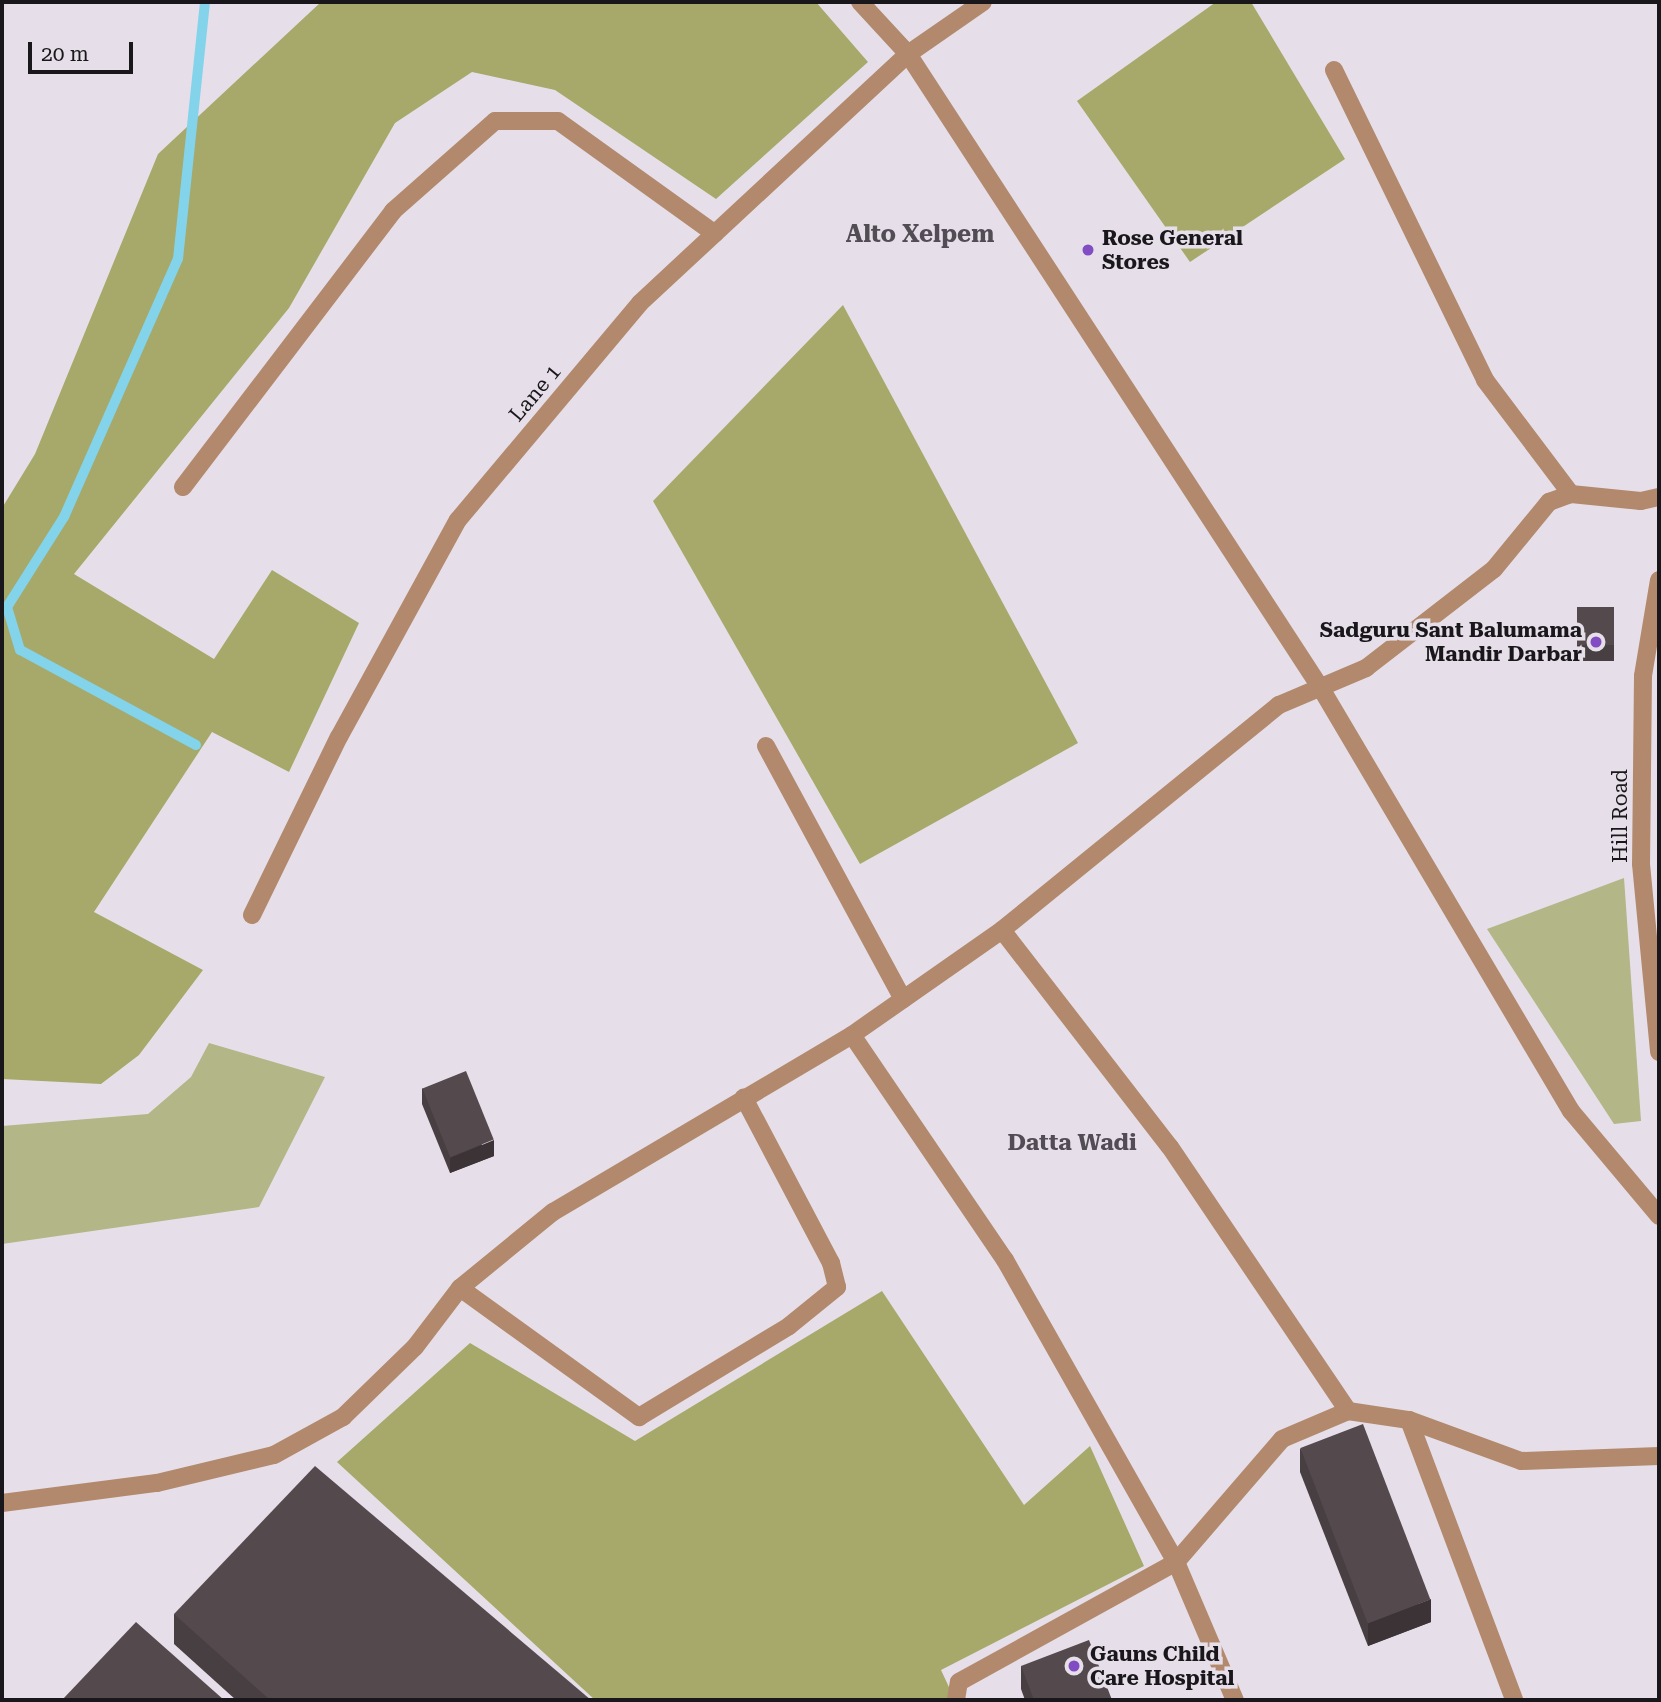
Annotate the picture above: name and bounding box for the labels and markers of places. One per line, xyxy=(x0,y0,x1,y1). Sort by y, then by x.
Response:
place label: Rose General Stores xyxy=(1102,225,1243,275)
marker: Rose General Stores xyxy=(1080,242,1096,258)
place label: Sadguru Sant Balumama Mandir Darbar xyxy=(1320,617,1582,667)
marker: Sadguru Sant Balumama Mandir Darbar xyxy=(1588,634,1604,650)
place label: Gauns Child Care Hospital xyxy=(1090,1641,1234,1691)
marker: Gauns Child Care Hospital xyxy=(1064,1656,1084,1676)

